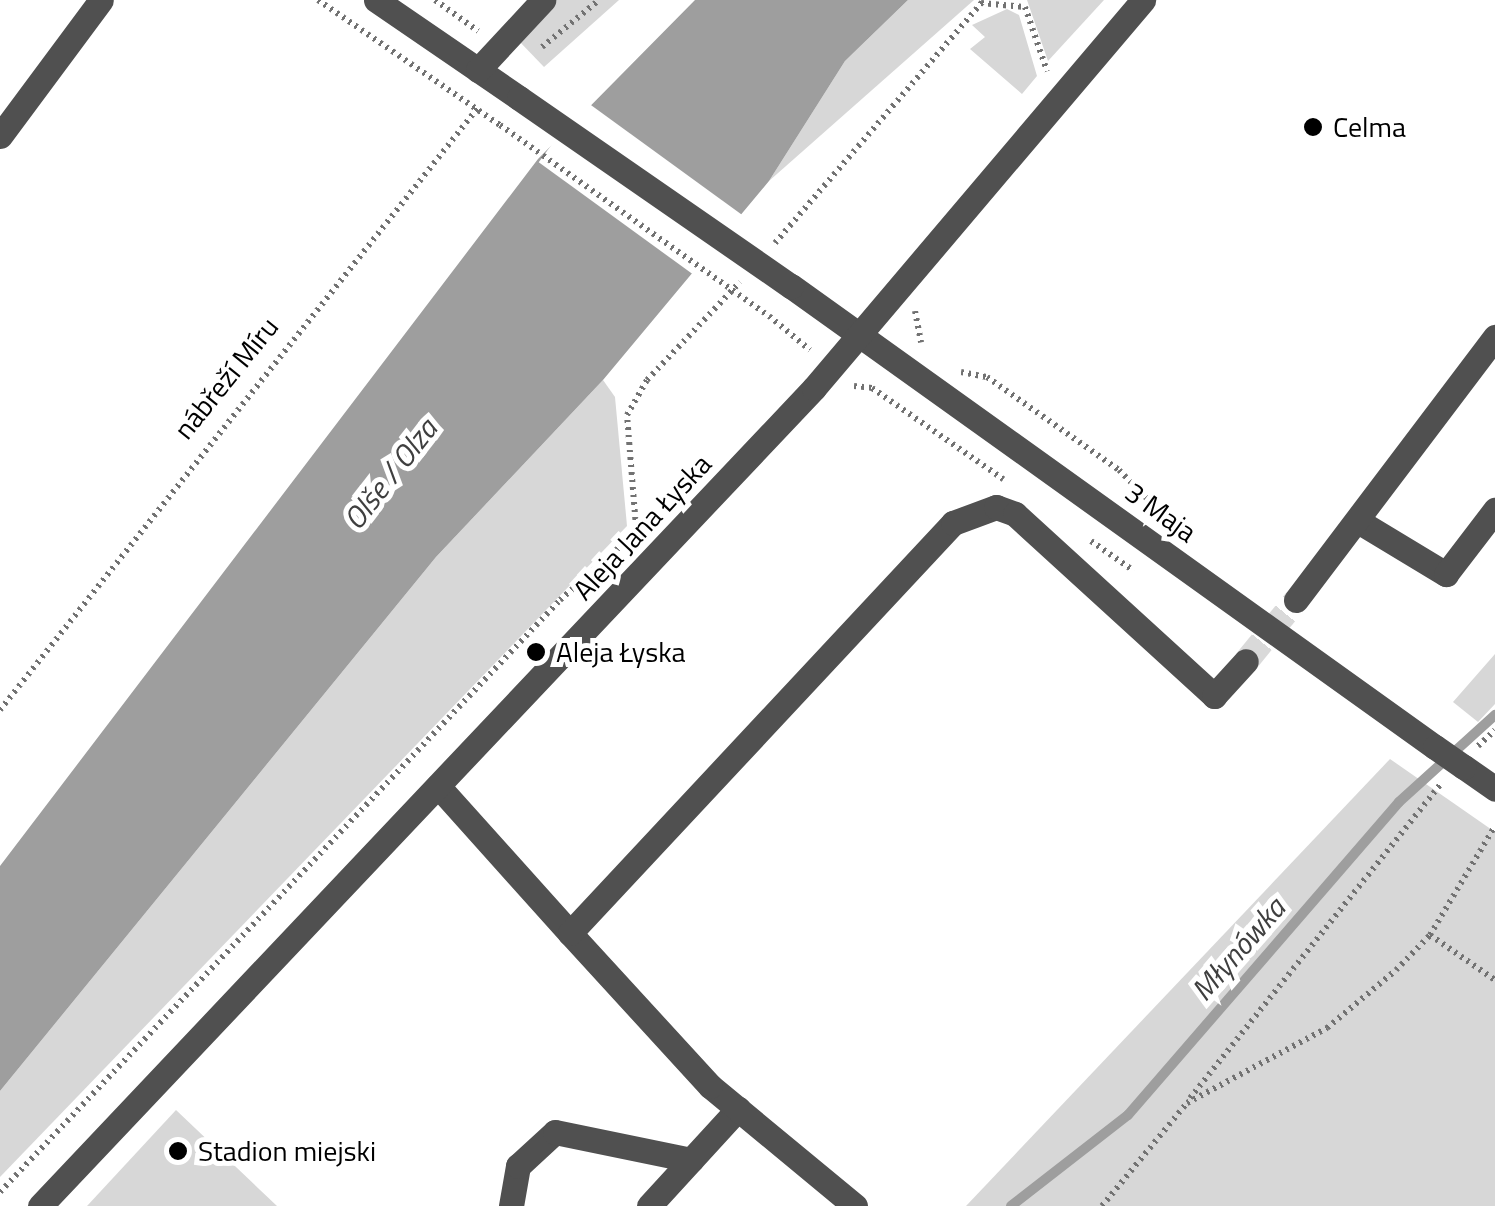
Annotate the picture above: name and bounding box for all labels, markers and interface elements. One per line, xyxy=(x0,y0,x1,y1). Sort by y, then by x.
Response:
place label: Celma xyxy=(1333,110,1406,144)
marker: Celma xyxy=(1302,116,1324,138)
street label: nábřeží Míru xyxy=(167,310,285,446)
water label: Olše / Olza xyxy=(336,412,444,536)
street label: Aleja Jana Łyska xyxy=(566,447,718,607)
street label: 3 Maja xyxy=(1119,475,1203,549)
place label: Aleja Łyska xyxy=(556,635,686,669)
marker: Aleja Łyska xyxy=(525,641,547,663)
water label: Młynówka xyxy=(1184,890,1292,1008)
place label: Stadion miejski xyxy=(198,1134,376,1168)
marker: Stadion miejski xyxy=(167,1140,189,1162)

